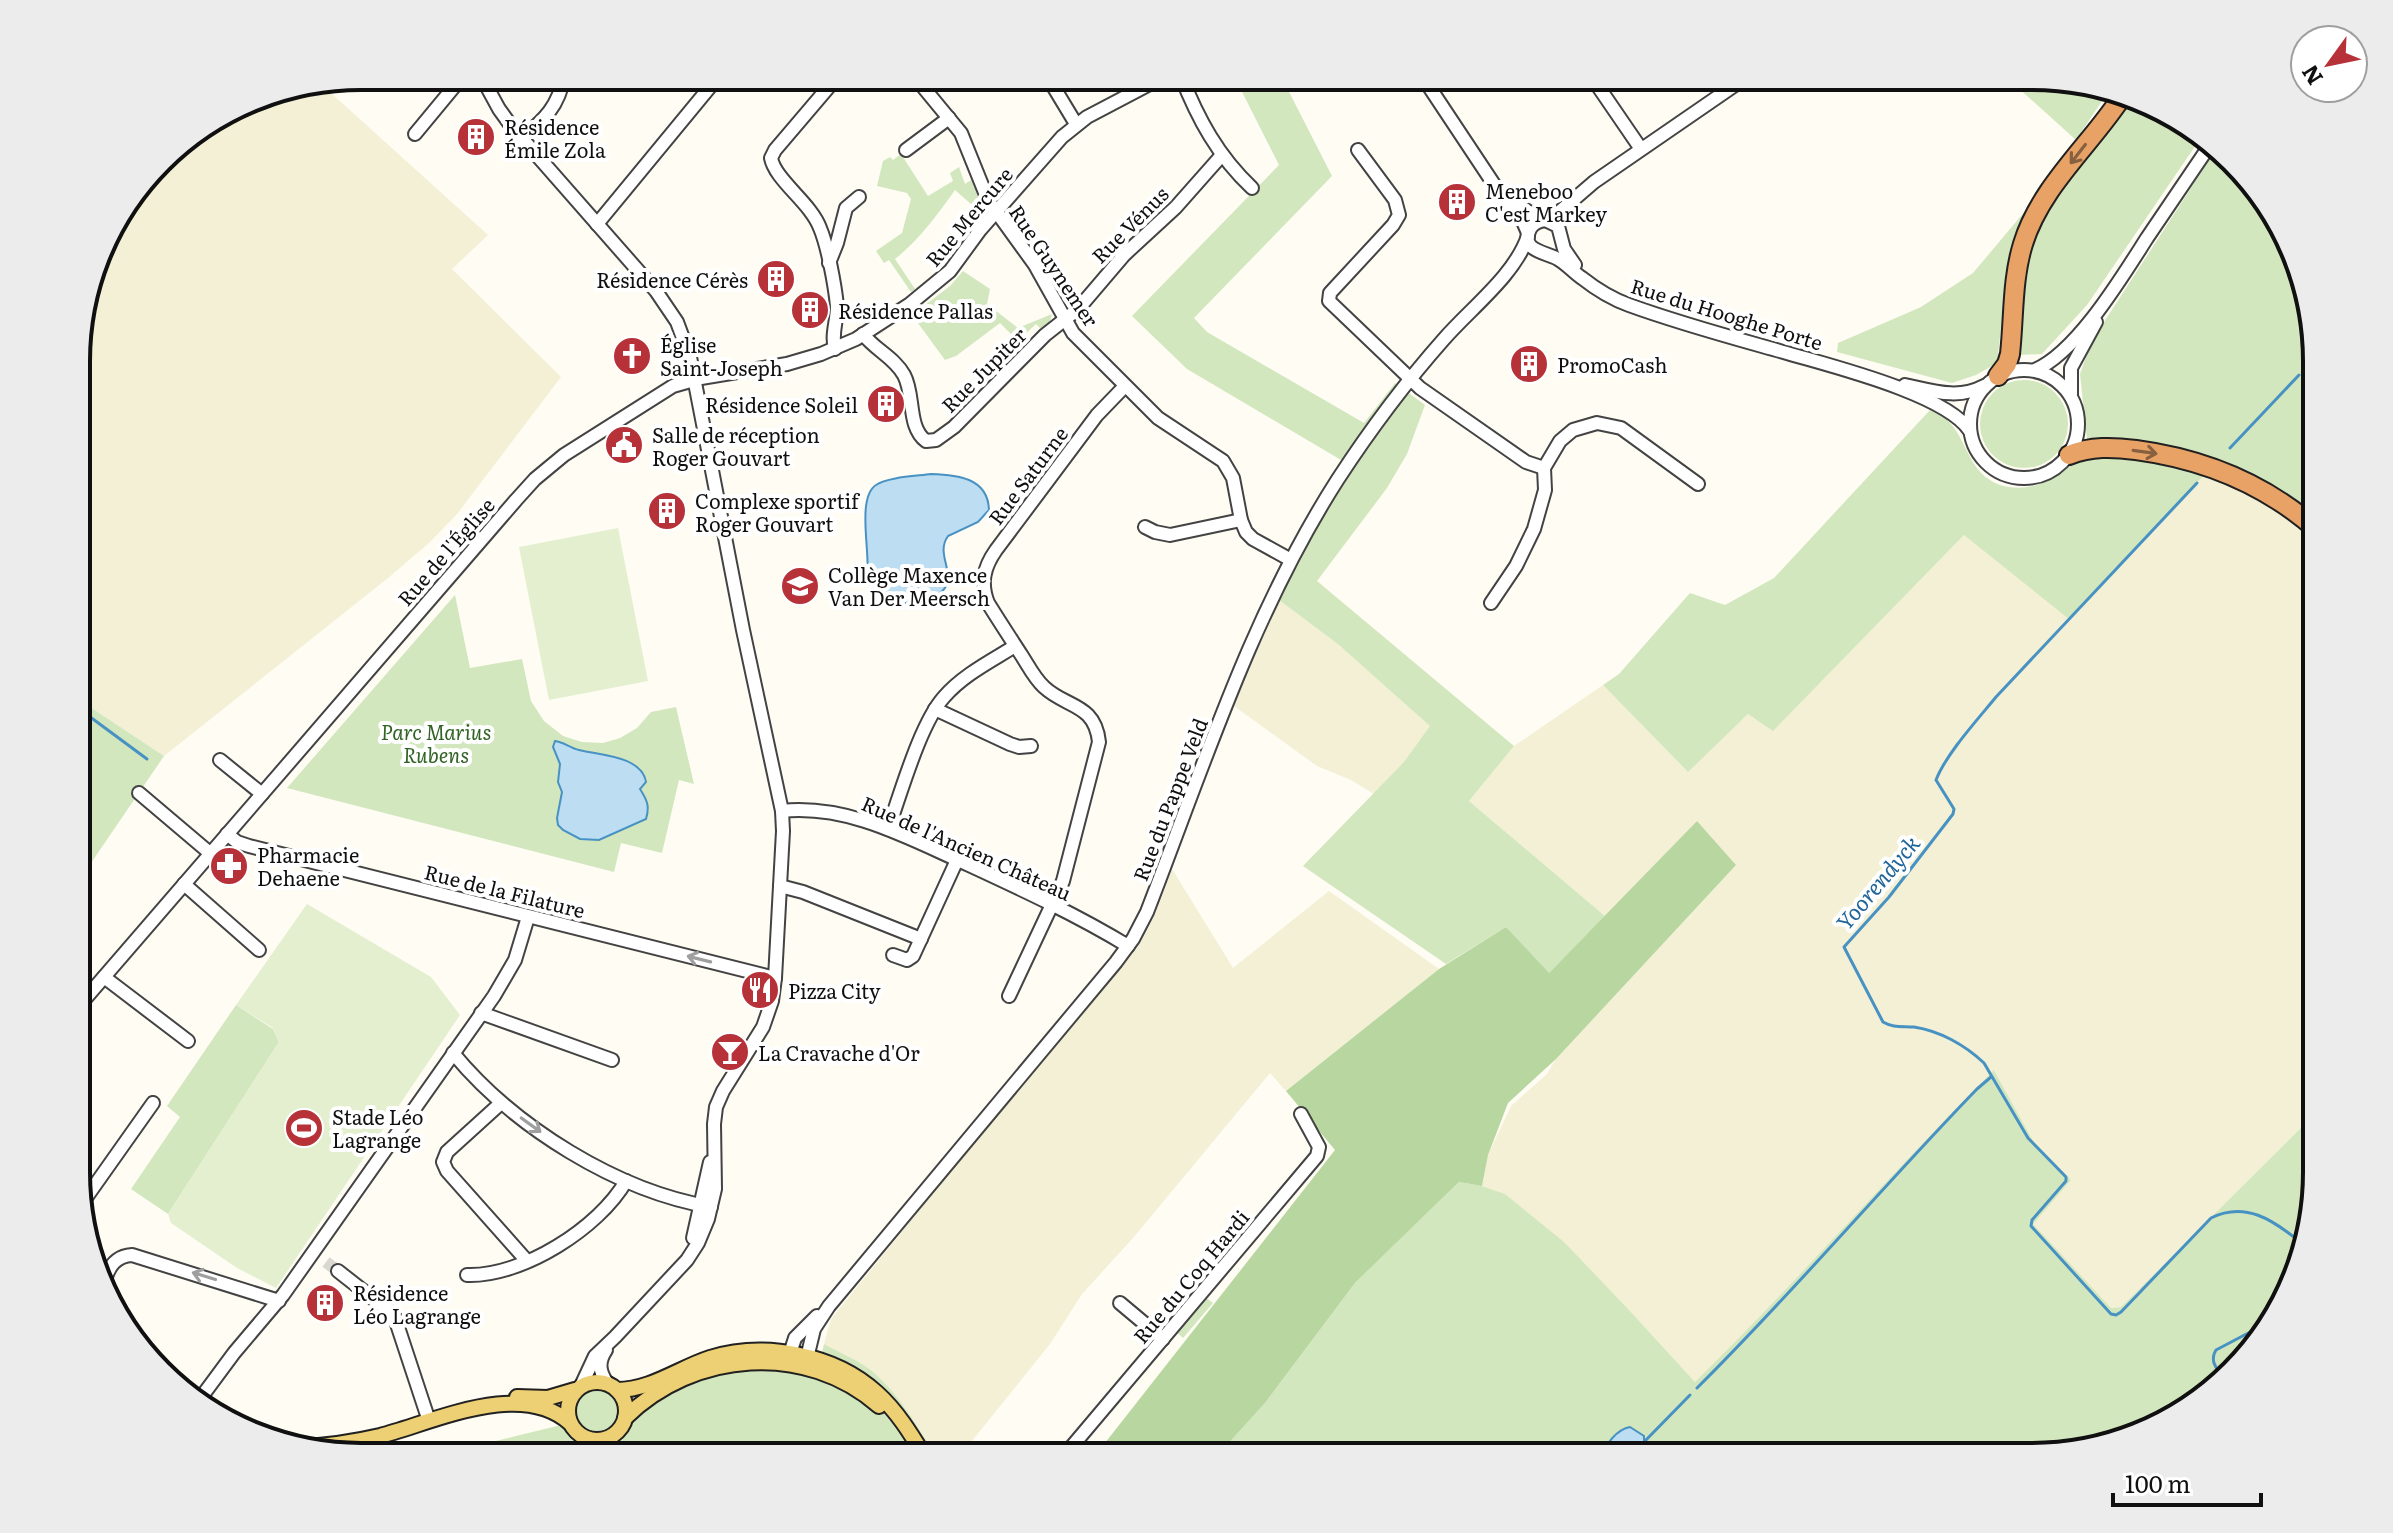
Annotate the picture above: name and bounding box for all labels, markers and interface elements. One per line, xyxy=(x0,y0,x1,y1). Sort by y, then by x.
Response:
north arrow xyxy=(2289,24,2369,104)
text: N xyxy=(2292,59,2330,92)
place label: Résidence Émile Zola xyxy=(504,111,606,164)
building icon: Résidence Émile Zola xyxy=(455,116,497,158)
one-way arrow xyxy=(2069,143,2087,164)
street label: Rue Mercure xyxy=(917,160,1019,272)
place label: Meneboo C'est Markey xyxy=(1485,175,1607,228)
street label: Rue Vénus xyxy=(1084,179,1174,269)
building icon: Meneboo C'est Markey xyxy=(1436,181,1478,223)
street label: Rue Guynemer xyxy=(1003,198,1107,332)
building icon: Résidence Cérès xyxy=(755,258,797,300)
place label: Résidence Cérès xyxy=(596,264,748,294)
street label: Rue du Hooghe Porte xyxy=(1627,270,1827,356)
building icon: Résidence Pallas xyxy=(789,289,831,331)
place label: Résidence Pallas xyxy=(838,295,993,325)
street label: Rue Jupiter xyxy=(934,319,1033,418)
place label: Église Saint-Joseph xyxy=(660,329,783,382)
church icon: Église Saint-Joseph xyxy=(611,335,653,377)
building icon: PromoCash xyxy=(1508,343,1550,385)
place label: PromoCash xyxy=(1557,349,1667,379)
building icon: Résidence Soleil xyxy=(865,383,907,425)
place label: Résidence Soleil xyxy=(705,389,858,419)
place label: Salle de réception Roger Gouvart xyxy=(652,419,820,472)
street label: Rue Saturne xyxy=(980,420,1074,530)
public building icon: Salle de réception Roger Gouvart xyxy=(603,424,645,466)
one-way arrow xyxy=(2132,445,2158,460)
place label: Complexe sportif Roger Gouvart xyxy=(695,485,861,538)
street label: Rue de l'Église xyxy=(389,490,501,612)
building icon: Complexe sportif Roger Gouvart xyxy=(646,490,688,532)
place label: Collège Maxence Van Der Meersch xyxy=(828,559,990,612)
school or university icon: Collège Maxence Van Der Meersch xyxy=(779,565,821,607)
street label: Rue du Pappe Veld xyxy=(1124,713,1214,885)
park label: Parc Marius Rubens xyxy=(381,716,491,769)
street label: Rue de l'Ancien Château xyxy=(857,787,1077,907)
water label: Yoorendyck xyxy=(1827,827,1927,937)
place label: Pharmacie Dehaene xyxy=(257,839,359,892)
pharmacy icon: Pharmacie Dehaene xyxy=(208,845,250,887)
street label: Rue de la Filature xyxy=(422,856,588,924)
one-way arrow xyxy=(687,951,713,966)
restaurant icon: Pizza City xyxy=(739,969,781,1011)
place label: Pizza City xyxy=(788,975,881,1005)
bar icon: La Cravache d'Or xyxy=(709,1031,751,1073)
place label: La Cravache d'Or xyxy=(758,1037,920,1067)
place label: Stade Léo Lagrange xyxy=(332,1101,424,1154)
sports icon: Stade Léo Lagrange xyxy=(283,1107,325,1149)
one-way arrow xyxy=(519,1116,541,1133)
street label: Rue du Coq Hardi xyxy=(1125,1202,1255,1349)
one-way arrow xyxy=(192,1268,218,1283)
place label: Résidence Léo Lagrange xyxy=(353,1277,481,1330)
building icon: Résidence Léo Lagrange xyxy=(304,1282,346,1324)
scale bar xyxy=(2113,1457,2261,1507)
text: 100 m xyxy=(2125,1465,2191,1500)

